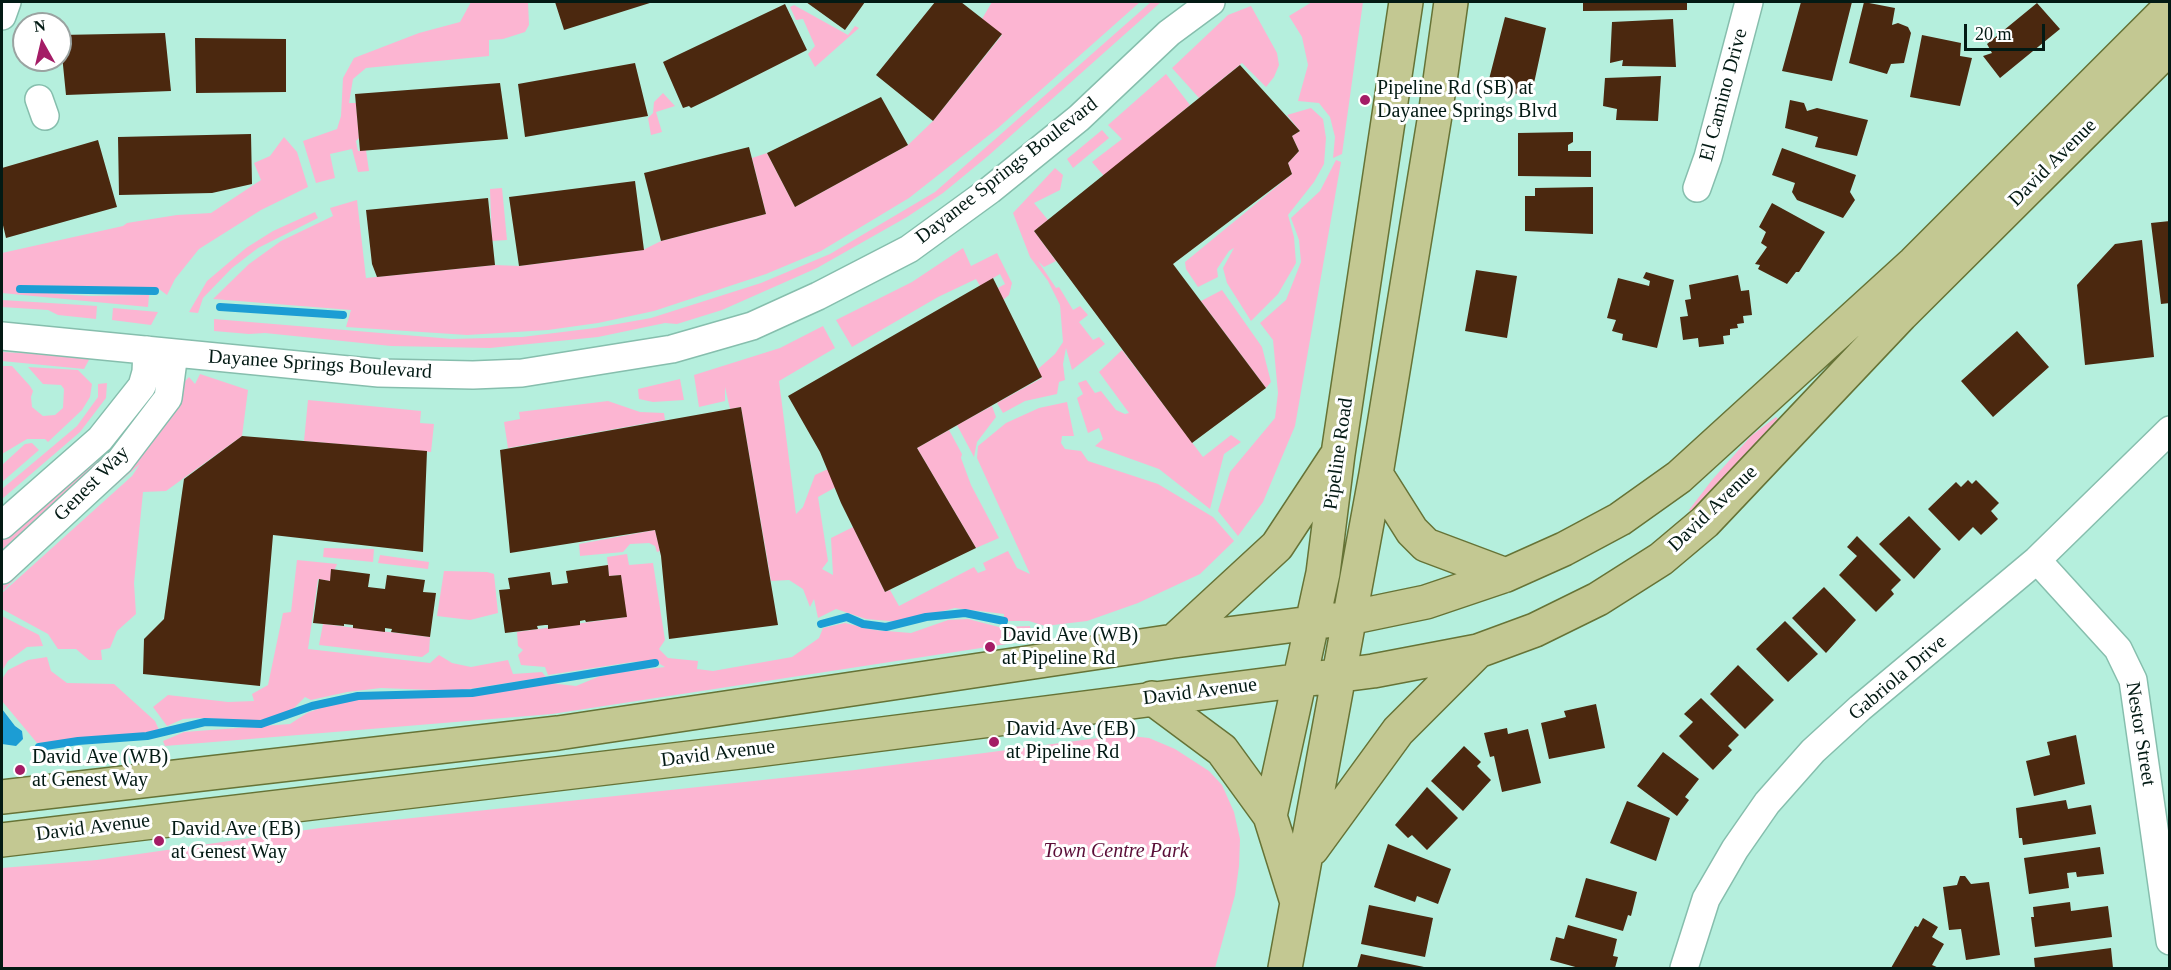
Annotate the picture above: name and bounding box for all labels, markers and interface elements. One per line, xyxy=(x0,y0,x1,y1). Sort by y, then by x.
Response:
north arrow xyxy=(12,12,72,72)
scale bar xyxy=(1967,12,2048,50)
text: N xyxy=(33,16,47,35)
text: 20 m xyxy=(1975,24,2012,44)
street label: El Camino Drive xyxy=(1695,26,1753,164)
place label: Pipeline Rd (SB) at Dayanee Springs Blvd xyxy=(1377,77,1557,124)
street label: Dayanee Springs Boulevard xyxy=(911,92,1103,250)
marker: Pipeline Rd (SB) at Dayanee Springs Blvd xyxy=(1358,93,1372,107)
street label: David Avenue xyxy=(2004,114,2102,212)
street label: Dayanee Springs Boulevard xyxy=(207,345,433,385)
street label: Pipeline Road xyxy=(1319,396,1359,512)
street label: Genest Way xyxy=(49,441,135,527)
street label: David Avenue xyxy=(1663,461,1763,557)
place label: David Ave (WB) at Pipeline Rd xyxy=(1002,624,1138,671)
street label: Gabriola Drive xyxy=(1844,630,1952,726)
marker: David Ave (WB) at Pipeline Rd xyxy=(983,640,997,654)
street label: David Avenue xyxy=(1142,673,1258,711)
street label: Nestor Street xyxy=(2120,680,2160,788)
place label: David Ave (EB) at Pipeline Rd xyxy=(1006,718,1136,765)
street label: David Avenue xyxy=(660,735,776,773)
marker: David Ave (EB) at Pipeline Rd xyxy=(987,735,1001,749)
place label: David Ave (WB) at Genest Way xyxy=(32,746,168,793)
marker: David Ave (WB) at Genest Way xyxy=(13,763,27,777)
street label: David Avenue xyxy=(35,809,151,847)
place label: David Ave (EB) at Genest Way xyxy=(171,818,301,865)
marker: David Ave (EB) at Genest Way xyxy=(152,834,166,848)
park label: Town Centre Park xyxy=(1043,840,1189,864)

